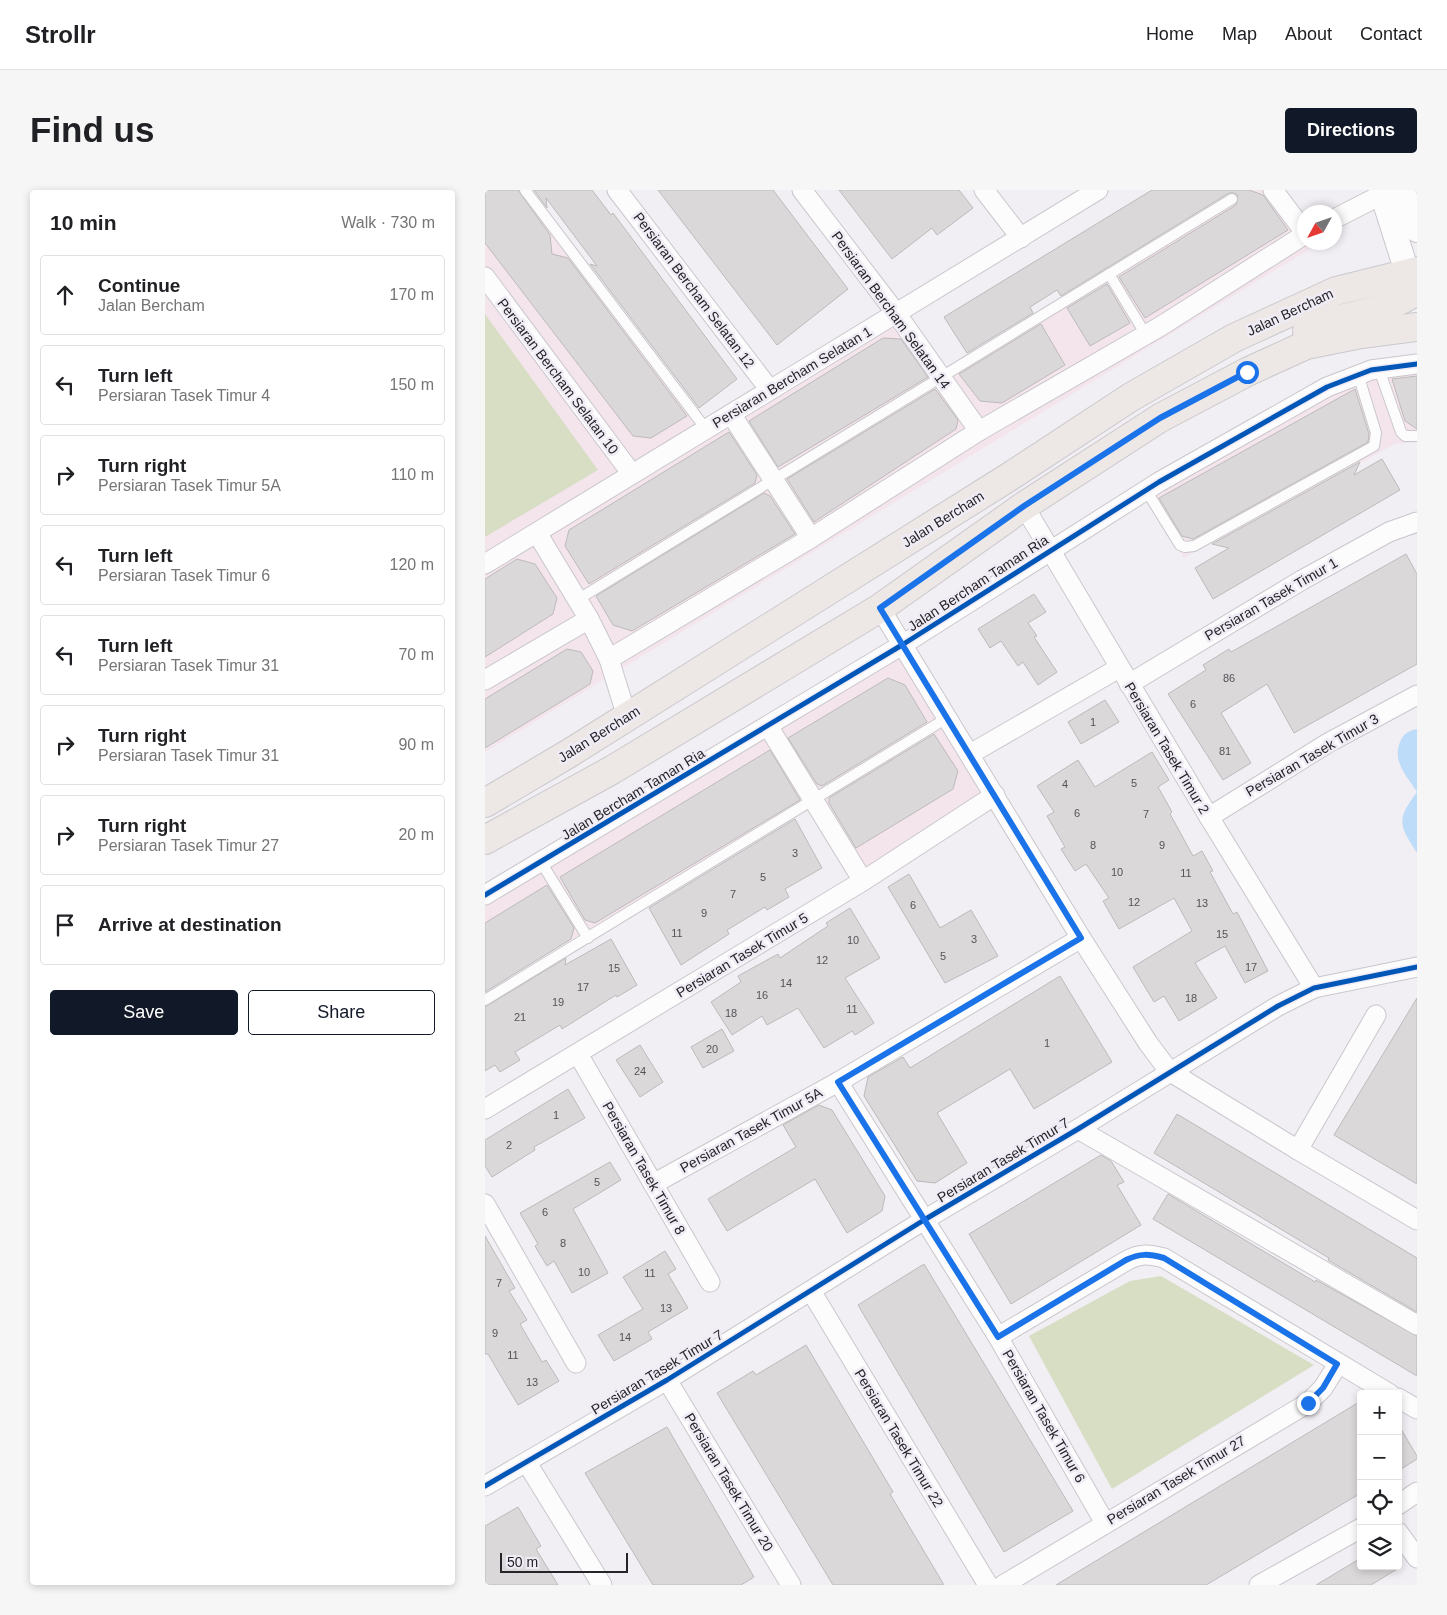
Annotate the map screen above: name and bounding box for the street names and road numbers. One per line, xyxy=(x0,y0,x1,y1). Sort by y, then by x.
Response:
street label: Persiaran Bercham Selatan 12 xyxy=(630,209,758,371)
street label: Persiaran Bercham Selatan 14 xyxy=(828,228,954,392)
street label: Jalan Bercham xyxy=(1244,285,1336,339)
street label: Persiaran Bercham Selatan 10 xyxy=(494,295,622,457)
street label: Persiaran Bercham Selatan 1 xyxy=(710,323,875,431)
street label: Jalan Bercham xyxy=(899,487,987,551)
street label: Jalan Bercham Taman Ria xyxy=(905,532,1051,634)
street label: Persiaran Tasek Timur 1 xyxy=(1202,554,1340,644)
street label: Persiaran Tasek Timur 2 xyxy=(1121,679,1213,817)
street label: Jalan Bercham xyxy=(555,702,643,766)
street label: Persiaran Tasek Timur 3 xyxy=(1243,710,1381,800)
street label: Jalan Bercham Taman Ria xyxy=(559,745,708,843)
street label: Persiaran Tasek Timur 5 xyxy=(673,909,811,1001)
street label: Persiaran Tasek Timur 5A xyxy=(677,1084,825,1176)
street label: Persiaran Tasek Timur 8 xyxy=(599,1099,689,1237)
street label: Persiaran Tasek Timur 7 xyxy=(934,1114,1072,1206)
street label: Persiaran Tasek Timur 7 xyxy=(588,1326,726,1418)
street label: Persiaran Tasek Timur 6 xyxy=(999,1347,1089,1485)
street label: Persiaran Tasek Timur 22 xyxy=(851,1366,947,1510)
street label: Persiaran Tasek Timur 20 xyxy=(681,1410,777,1554)
street label: Persiaran Tasek Timur 27 xyxy=(1104,1432,1248,1528)

